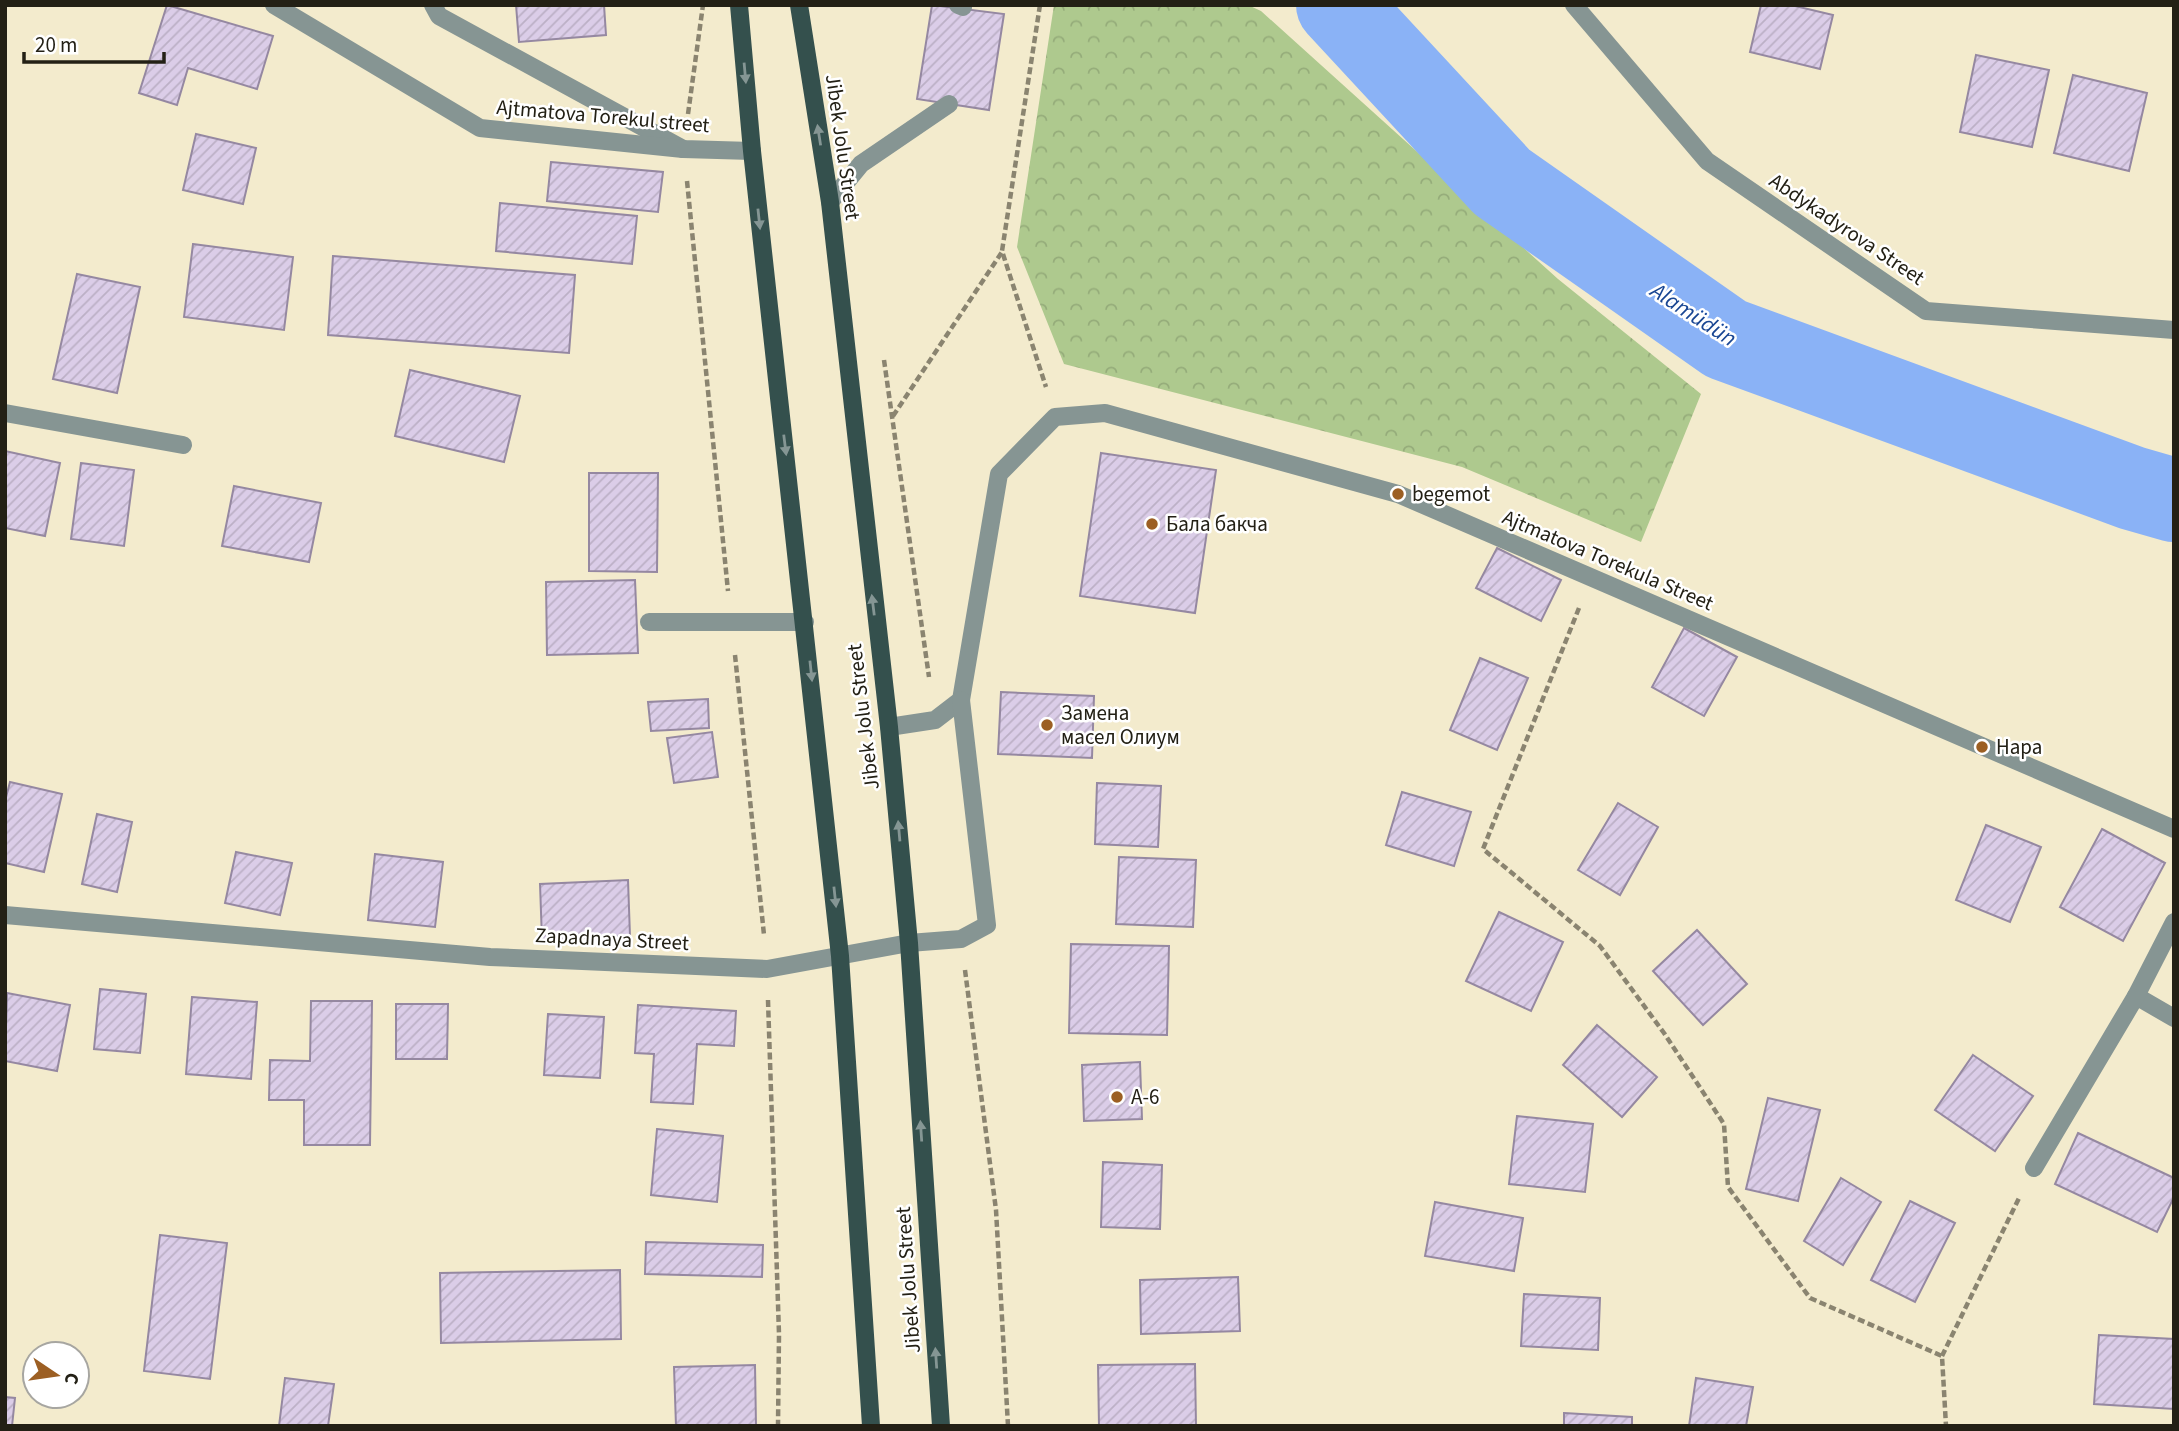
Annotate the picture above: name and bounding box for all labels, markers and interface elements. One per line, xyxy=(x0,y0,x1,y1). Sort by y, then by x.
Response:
scale bar xyxy=(24,21,164,65)
text: 20 m xyxy=(35,30,77,60)
one-way arrow xyxy=(740,62,751,84)
street label: Jibek Jolu Street xyxy=(818,72,868,222)
street label: Ajtmatova Torekul street xyxy=(495,92,711,140)
one-way arrow xyxy=(813,124,824,146)
street label: Abdykadyrova Street xyxy=(1763,166,1931,292)
one-way arrow xyxy=(754,208,765,230)
water label: Alamüdün xyxy=(1643,273,1743,355)
one-way arrow xyxy=(780,434,791,456)
place label: begemot xyxy=(1412,479,1490,509)
marker: begemot xyxy=(1390,486,1406,502)
street label: Ajtmatova Torekula Street xyxy=(1498,502,1718,618)
place label: Бала бакча xyxy=(1166,509,1268,539)
marker: Бала бакча xyxy=(1144,516,1160,532)
one-way arrow xyxy=(867,593,878,615)
street label: Jibek Jolu Street xyxy=(839,642,887,792)
one-way arrow xyxy=(805,660,816,682)
place label: Замена масел Олиум xyxy=(1061,698,1180,752)
marker: Замена масел Олиум xyxy=(1039,717,1055,733)
place label: Нара xyxy=(1996,732,2042,762)
marker: Нара xyxy=(1974,739,1990,755)
one-way arrow xyxy=(893,819,904,841)
one-way arrow xyxy=(829,886,840,908)
street label: Zapadnaya Street xyxy=(534,920,690,958)
place label: А-6 xyxy=(1131,1082,1159,1112)
marker: А-6 xyxy=(1109,1089,1125,1105)
one-way arrow xyxy=(916,1119,927,1141)
street label: Jibek Jolu Street xyxy=(888,1206,928,1354)
north arrow xyxy=(21,1340,91,1410)
one-way arrow xyxy=(930,1346,941,1368)
text: С xyxy=(57,1370,86,1387)

